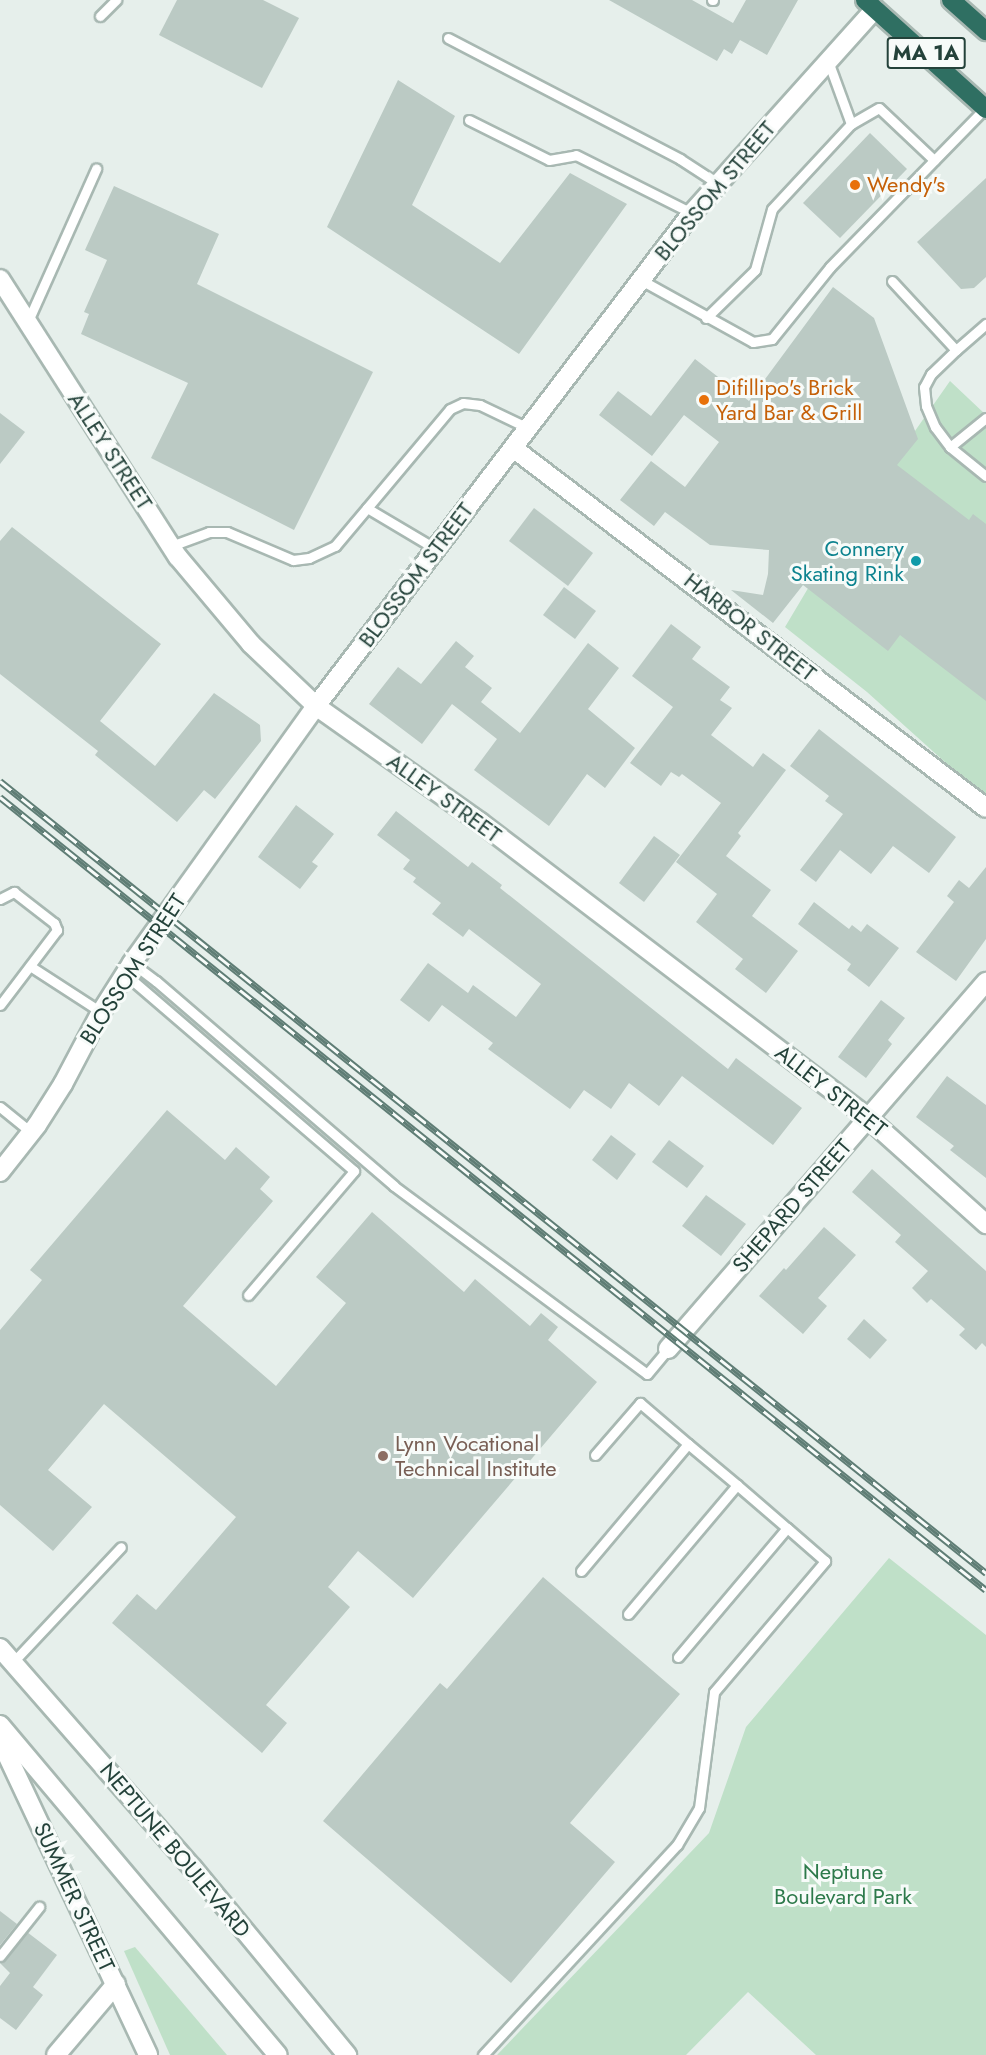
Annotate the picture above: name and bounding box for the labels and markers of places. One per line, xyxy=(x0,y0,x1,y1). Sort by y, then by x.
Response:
place label: Wendy's xyxy=(867,172,945,198)
marker: Wendy's xyxy=(848,178,862,192)
place label: Difillipo's Brick Yard Bar & Grill xyxy=(716,374,862,426)
marker: Difillipo's Brick Yard Bar & Grill xyxy=(697,393,711,407)
place label: Connery Skating Rink xyxy=(791,535,904,586)
marker: Connery Skating Rink xyxy=(909,554,923,568)
place label: Lynn Vocational Technical Institute xyxy=(395,1430,557,1482)
marker: Lynn Vocational Technical Institute xyxy=(376,1449,390,1463)

